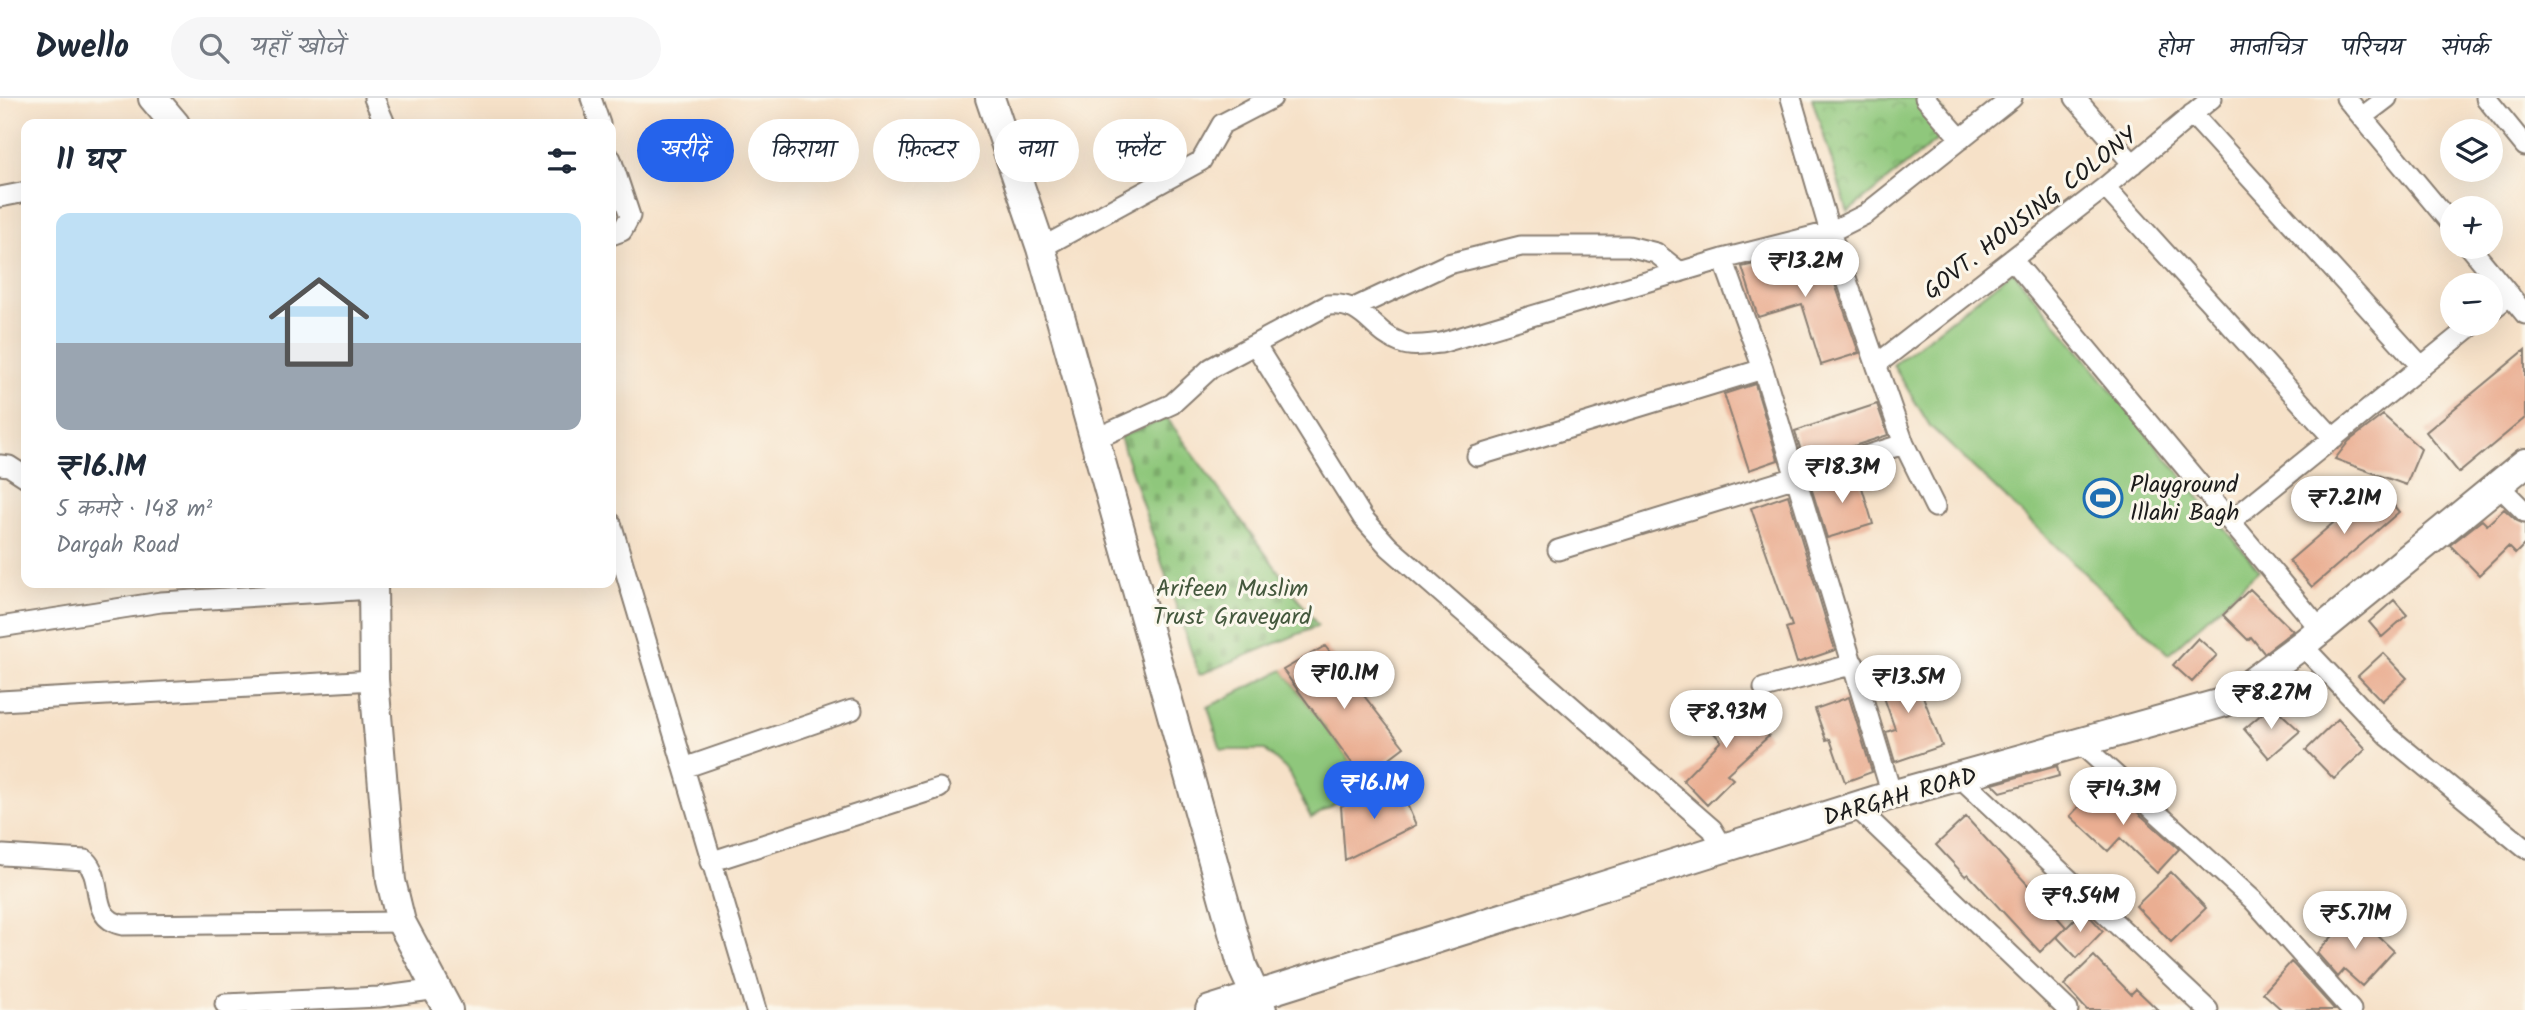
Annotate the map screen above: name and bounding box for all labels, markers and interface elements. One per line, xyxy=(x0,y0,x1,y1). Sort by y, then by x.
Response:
search box xyxy=(171,17,661,80)
text: Dwello xyxy=(35,22,129,75)
text: यहाँ खोजें xyxy=(251,27,345,69)
icon: search xyxy=(195,29,233,67)
text: होम xyxy=(2158,29,2191,68)
text: मानचित्र xyxy=(2229,29,2304,68)
text: परिचय xyxy=(2342,29,2403,68)
text: संपर्क xyxy=(2441,29,2490,68)
street label: GOVT. HOUSING COLONY xyxy=(1915,117,2148,311)
chip: खरीदें xyxy=(637,119,734,182)
chip: किराया xyxy=(748,119,859,182)
chip: फ़िल्टर xyxy=(873,119,980,182)
chip: नया xyxy=(994,119,1079,182)
chip: फ़्लैट xyxy=(1093,119,1187,182)
map controls xyxy=(2440,119,2503,336)
button: layers xyxy=(2440,119,2503,182)
text: 11 घर xyxy=(56,137,121,185)
icon: filters xyxy=(543,142,581,180)
button: + xyxy=(2440,196,2503,259)
pin: ₹13.2M xyxy=(1748,240,1862,299)
text: ₹13.2M xyxy=(1767,244,1843,280)
icon: home xyxy=(256,259,382,385)
button: − xyxy=(2440,273,2503,336)
text: ₹16.1M xyxy=(56,444,146,492)
pin: ₹18.3M xyxy=(1785,446,1899,505)
text: ₹18.3M xyxy=(1804,450,1880,486)
place label: Playground Illahi Bagh xyxy=(2130,466,2239,533)
pin: ₹7.21M xyxy=(2287,476,2401,536)
sports icon: Playground Illahi Bagh xyxy=(2082,477,2124,519)
text: ₹7.21M xyxy=(2307,481,2381,517)
text: 5 कमरे · 148 m² xyxy=(56,492,212,528)
text: Dargah Road xyxy=(56,528,179,564)
park label: Arifeen Muslim Trust Graveyard xyxy=(1153,570,1312,637)
pin: ₹10.1M xyxy=(1287,652,1401,711)
text: ₹10.1M xyxy=(1310,656,1378,692)
pin: ₹13.5M xyxy=(1851,656,1965,715)
text: ₹13.5M xyxy=(1871,660,1945,696)
pin: ₹8.27M xyxy=(2214,672,2328,731)
text: ₹8.27M xyxy=(2231,676,2311,712)
pin: ₹8.93M xyxy=(1669,690,1783,750)
text: ₹8.93M xyxy=(1686,695,1766,731)
street label: DARGAH ROAD xyxy=(1819,757,1982,838)
pin: ₹16.1M xyxy=(1317,762,1431,821)
text: ₹16.1M xyxy=(1339,766,1409,802)
pin: ₹14.3M xyxy=(2066,768,2180,827)
text: ₹14.3M xyxy=(2086,772,2160,808)
pin: ₹9.54M xyxy=(2023,874,2137,934)
text: ₹9.54M xyxy=(2041,879,2119,915)
pin: ₹5.71M xyxy=(2298,892,2412,951)
text: ₹5.71M xyxy=(2319,896,2391,932)

